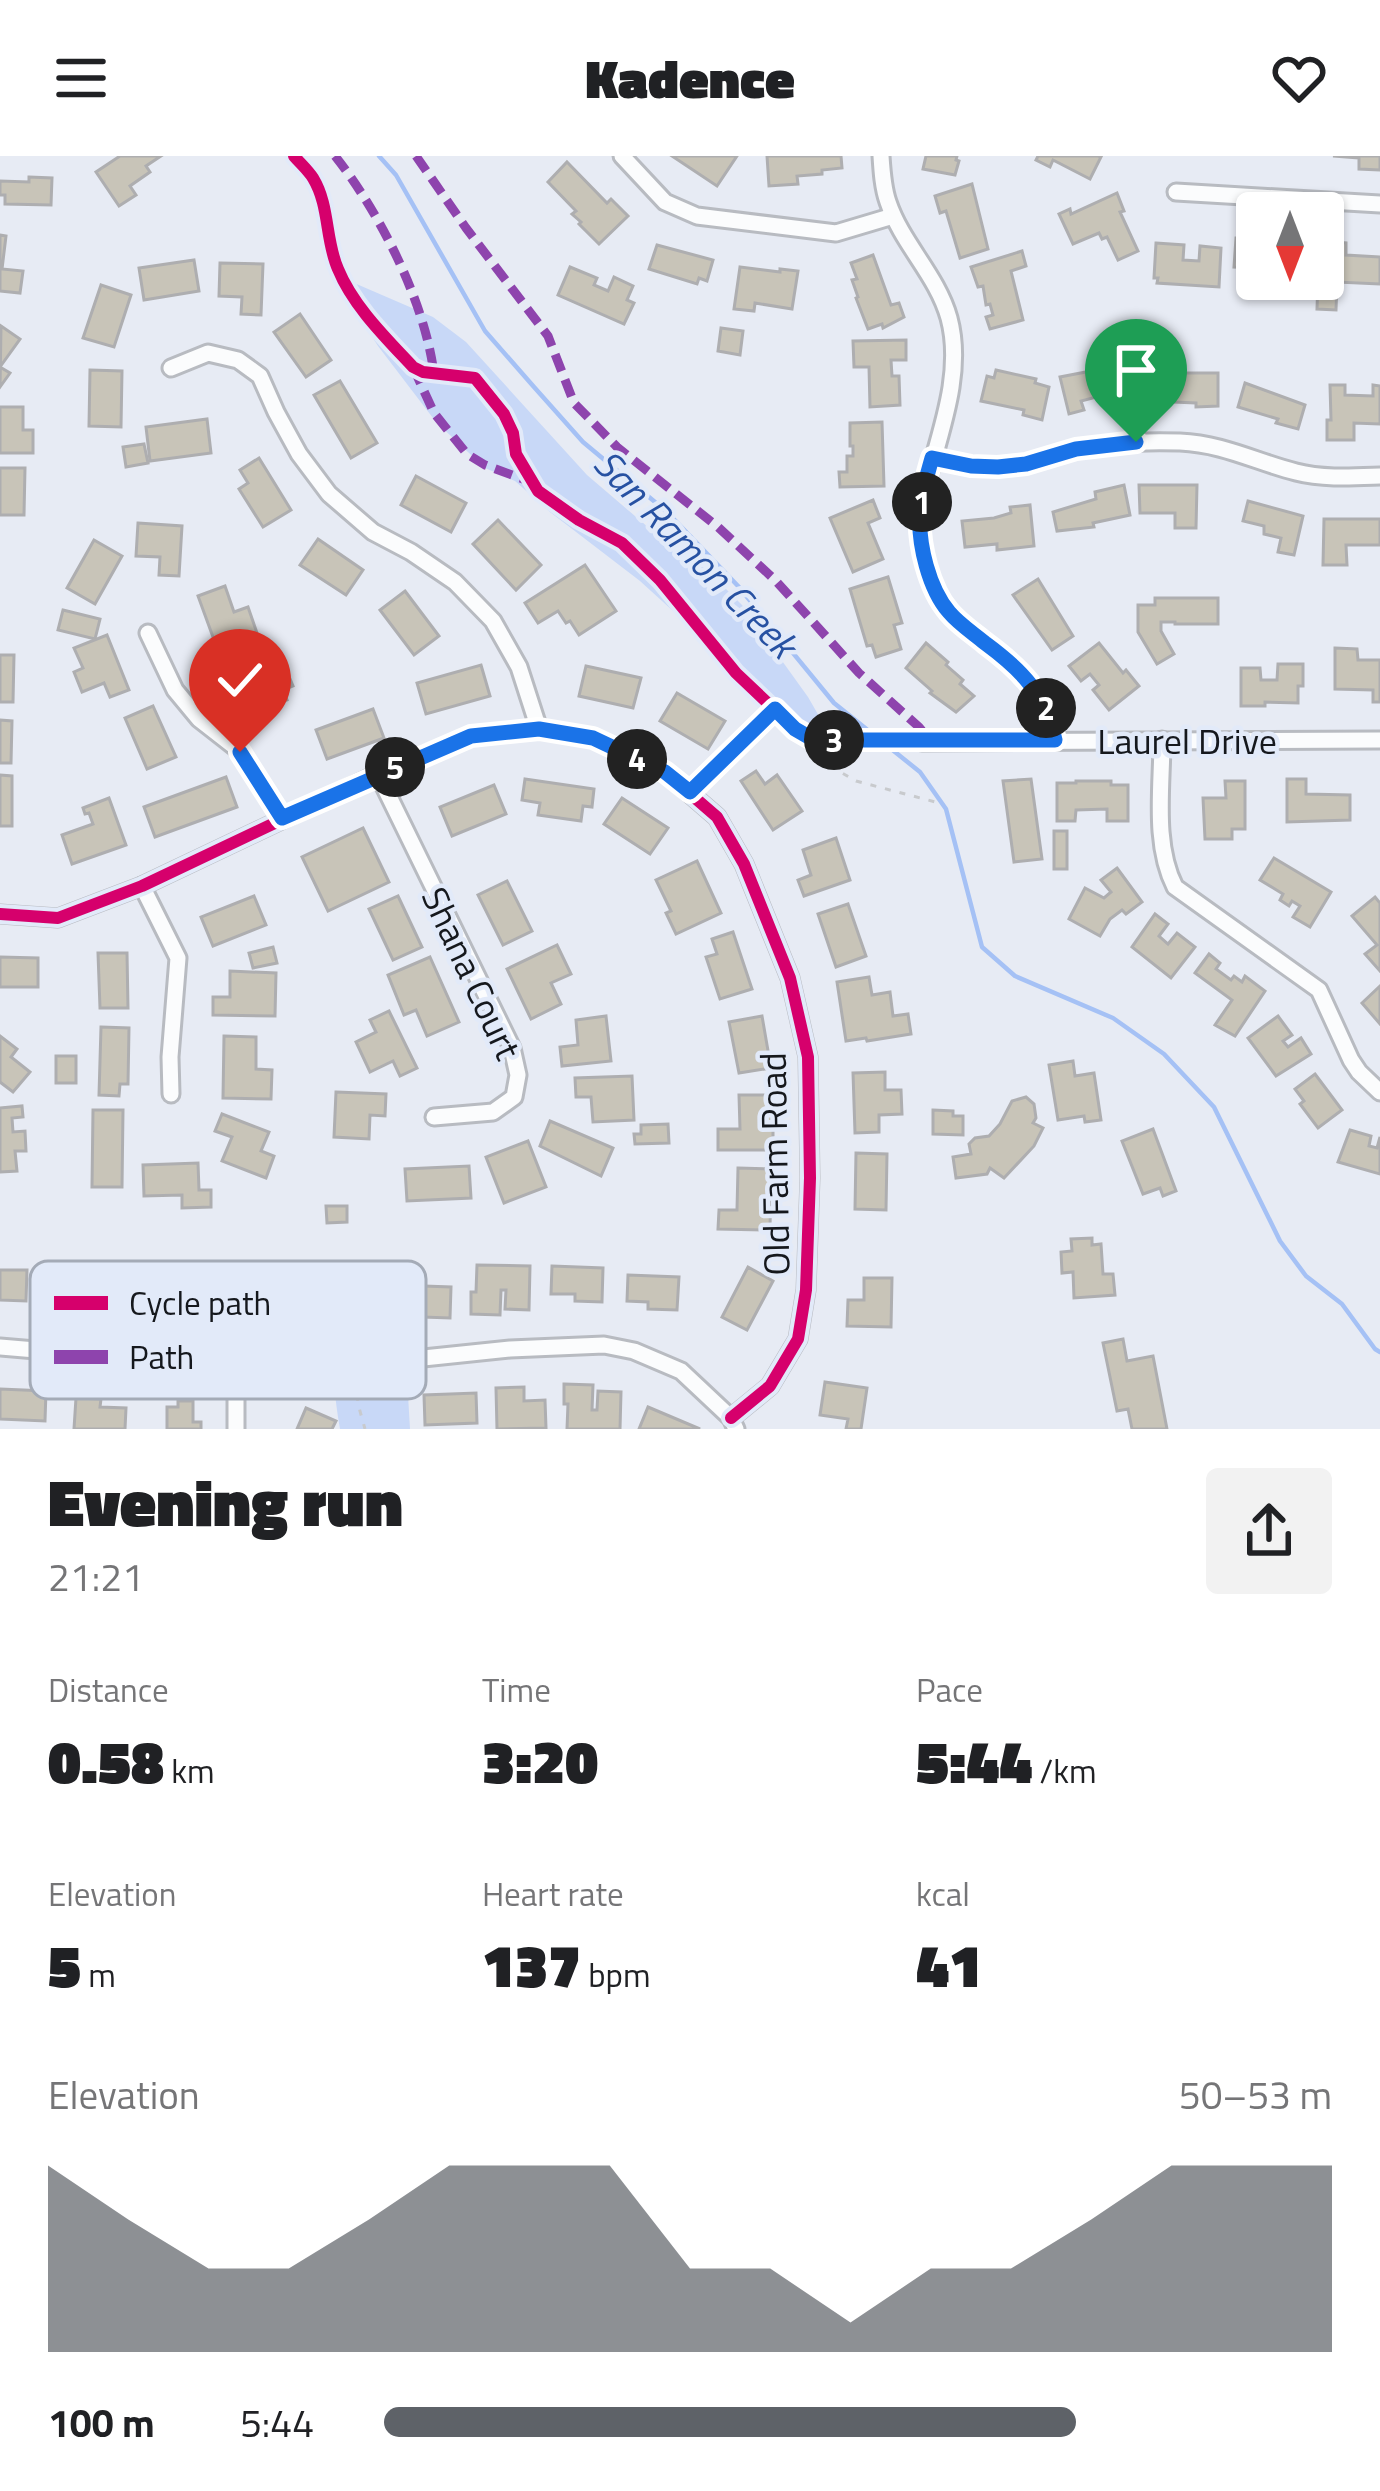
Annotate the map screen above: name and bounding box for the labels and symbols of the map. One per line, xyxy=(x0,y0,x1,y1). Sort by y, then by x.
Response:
north arrow xyxy=(1236,192,1344,300)
pin xyxy=(1085,319,1187,442)
water label: San Ramon Creek xyxy=(581,435,814,674)
pin: 1 xyxy=(892,472,952,532)
pin xyxy=(189,629,291,752)
pin: 2 xyxy=(1016,678,1076,738)
pin: 3 xyxy=(804,710,864,770)
street label: Laurel Drive xyxy=(1097,713,1277,768)
pin: 4 xyxy=(607,729,667,789)
pin: 5 xyxy=(365,737,425,797)
street label: Shana Court xyxy=(408,878,536,1069)
street label: Old Farm Road xyxy=(745,1052,803,1276)
legend xyxy=(30,1261,426,1399)
text: Cycle path xyxy=(129,1278,271,1328)
text: Path xyxy=(129,1332,194,1382)

